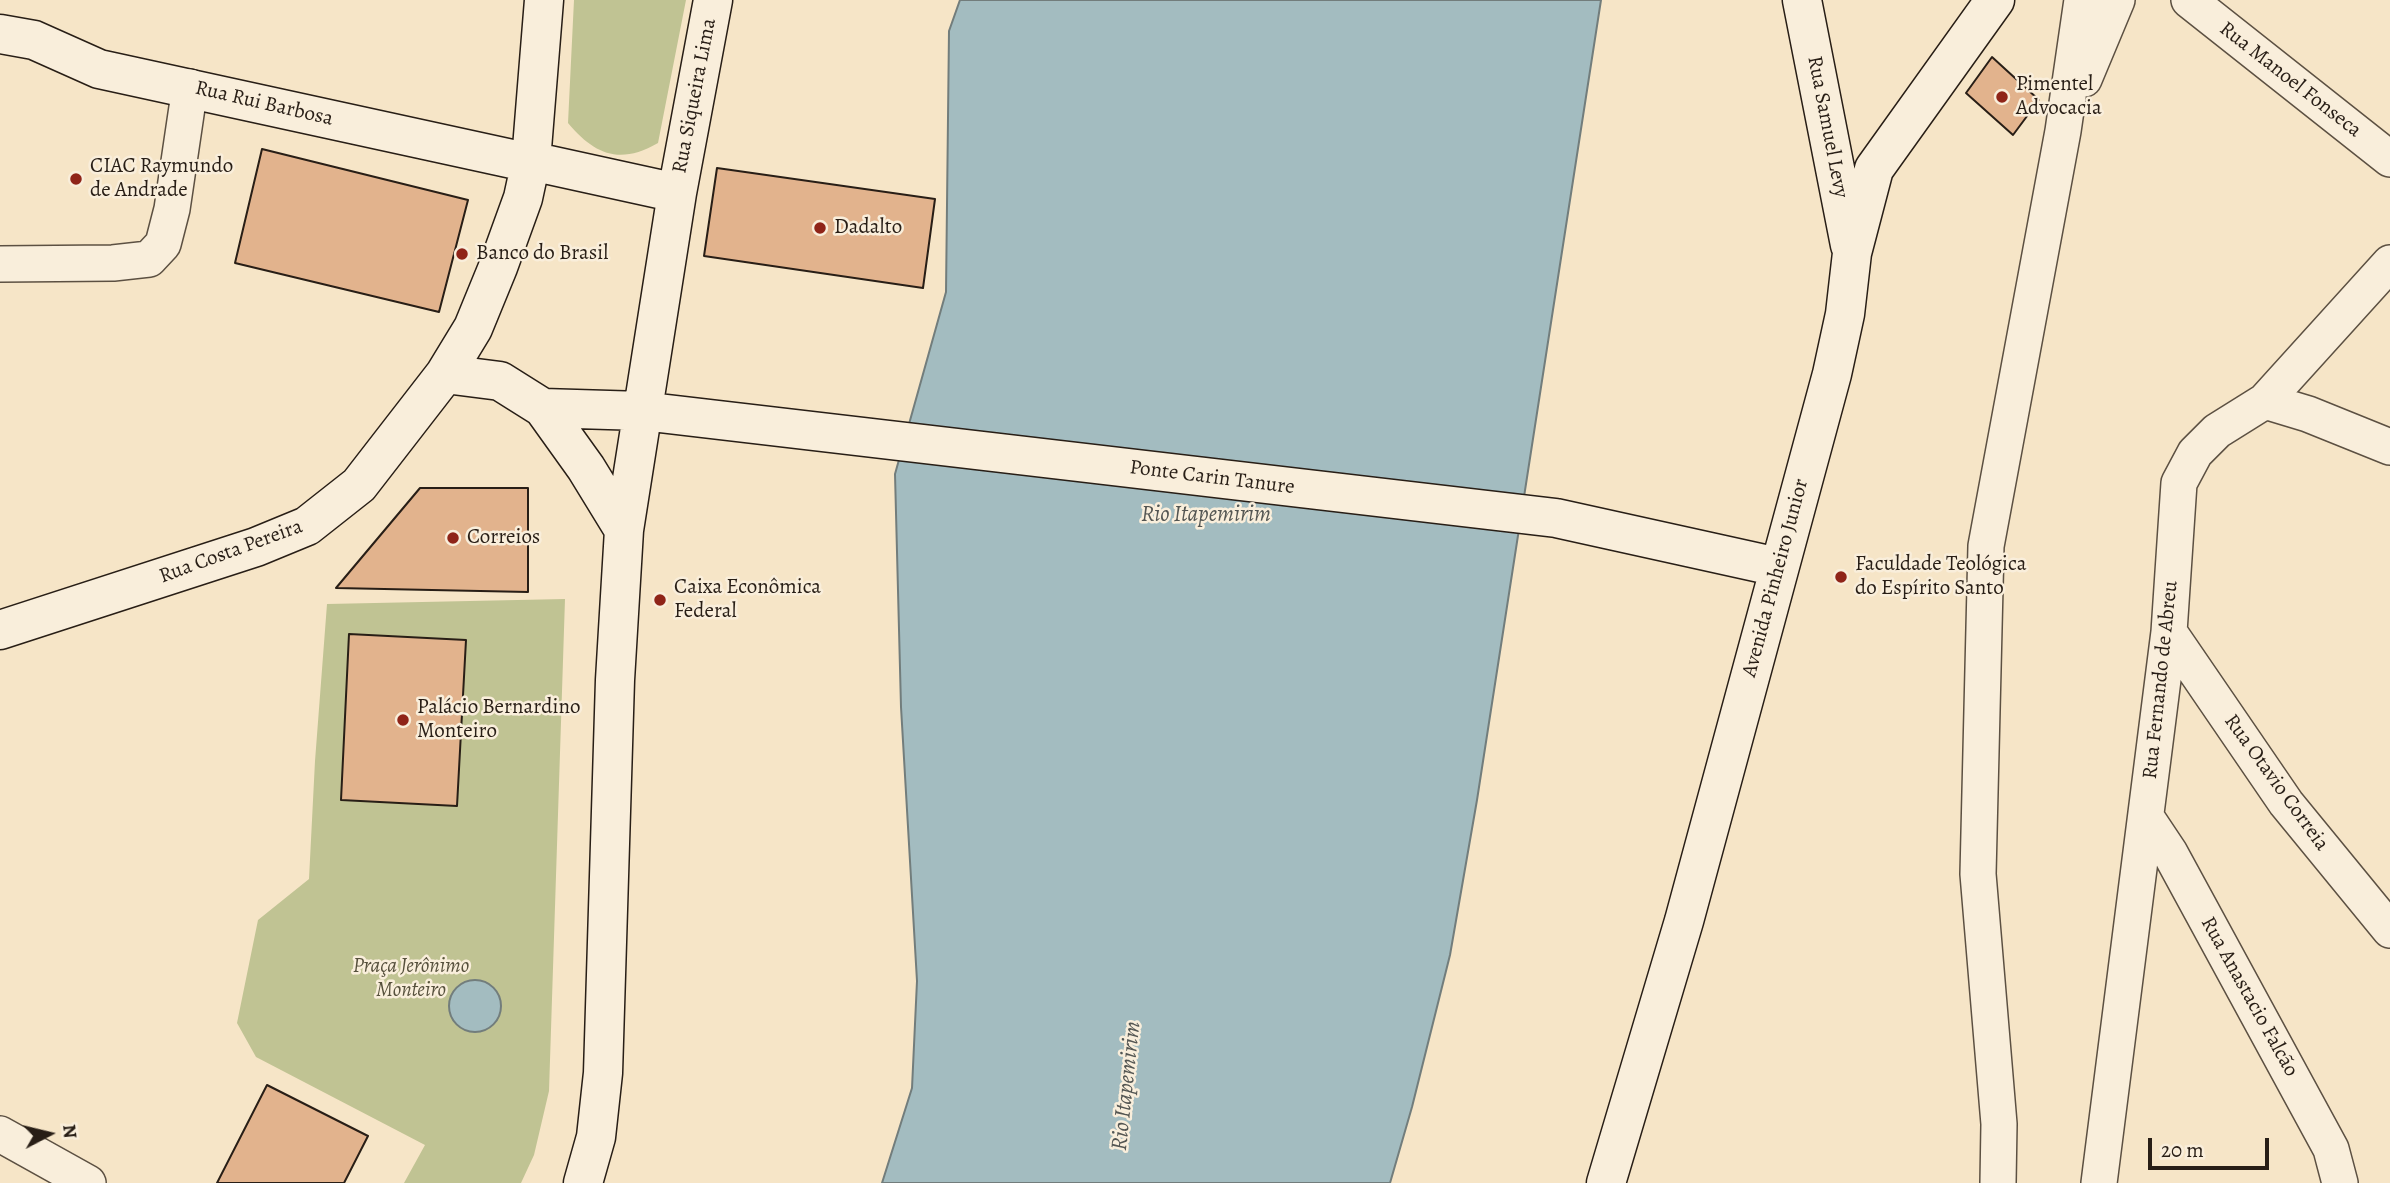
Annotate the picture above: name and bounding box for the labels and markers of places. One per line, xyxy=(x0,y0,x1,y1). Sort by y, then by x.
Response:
place label: Pimentel Advocacia xyxy=(2016,72,2102,122)
marker: Pimentel Advocacia xyxy=(1994,89,2010,105)
place label: CIAC Raymundo de Andrade xyxy=(90,154,233,204)
marker: CIAC Raymundo de Andrade xyxy=(68,171,84,187)
place label: Dadalto xyxy=(834,215,902,241)
marker: Dadalto xyxy=(812,220,828,236)
place label: Banco do Brasil xyxy=(476,241,608,267)
marker: Banco do Brasil xyxy=(454,246,470,262)
place label: Correios xyxy=(467,525,540,551)
marker: Correios xyxy=(445,530,461,546)
place label: Faculdade Teológica do Espírito Santo xyxy=(1855,552,2027,602)
marker: Faculdade Teológica do Espírito Santo xyxy=(1833,569,1849,585)
place label: Caixa Econômica Federal xyxy=(674,575,821,625)
marker: Caixa Econômica Federal xyxy=(652,592,668,608)
place label: Palácio Bernardino Monteiro xyxy=(417,695,580,745)
marker: Palácio Bernardino Monteiro xyxy=(395,712,411,728)

